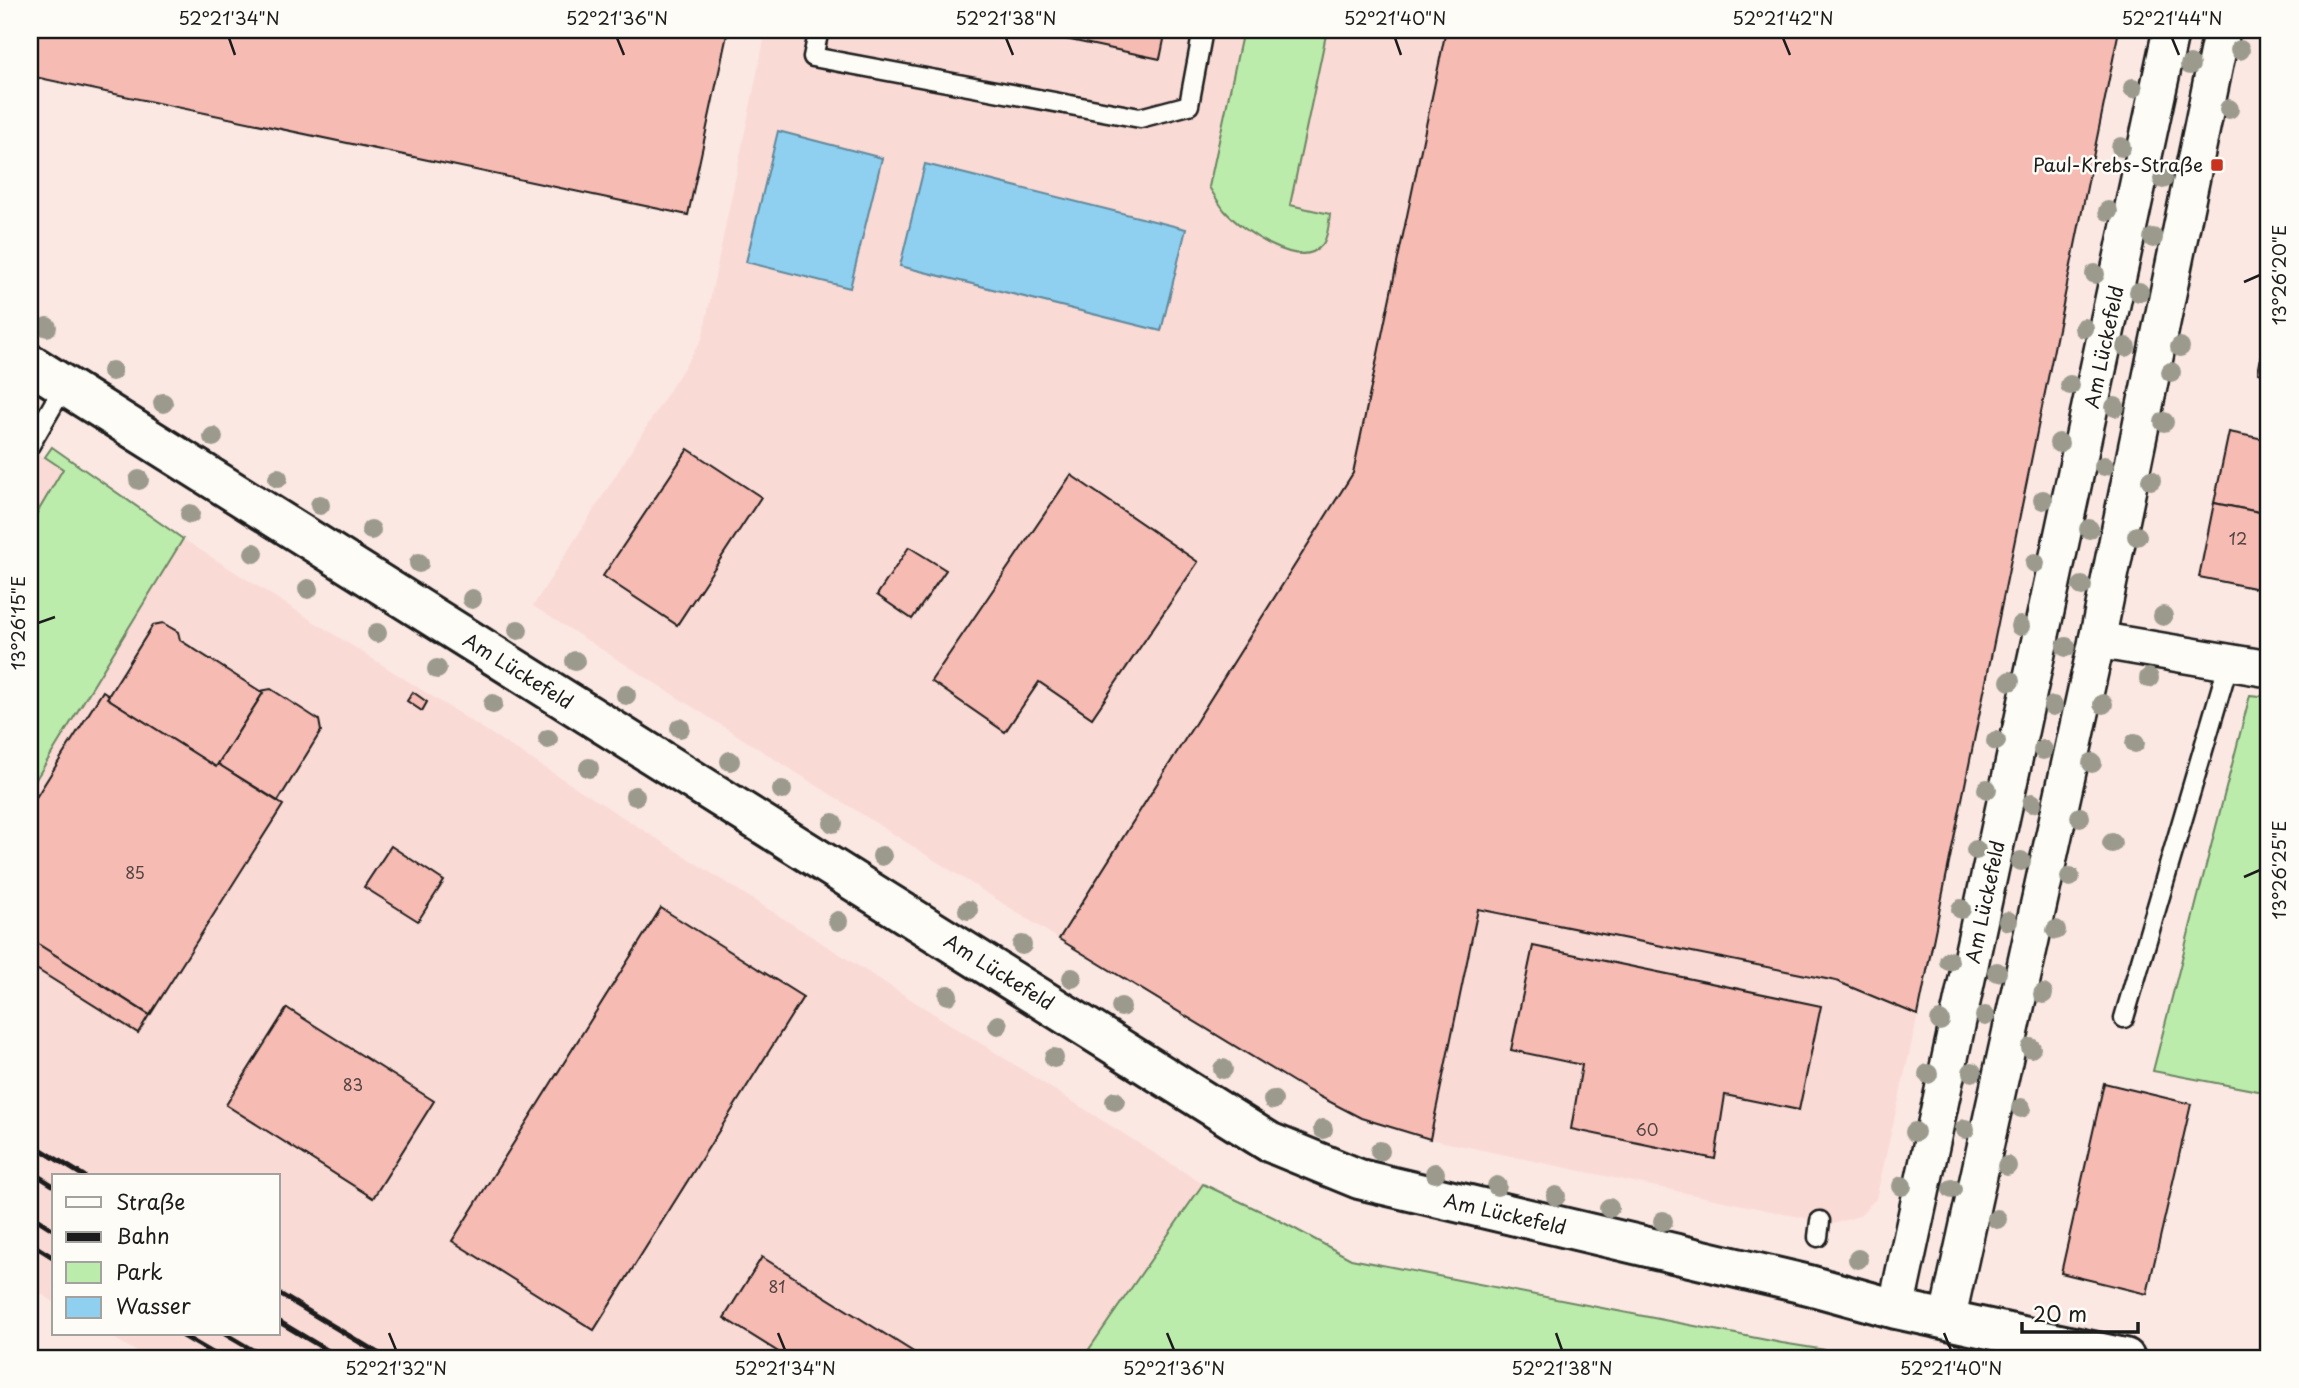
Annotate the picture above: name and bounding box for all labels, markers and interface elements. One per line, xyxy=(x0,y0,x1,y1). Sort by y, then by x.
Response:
text: 52°21'34"N xyxy=(178,4,280,31)
text: 52°21'36"N xyxy=(566,4,668,31)
text: 52°21'38"N xyxy=(955,4,1057,31)
text: 52°21'40"N xyxy=(1344,4,1446,31)
text: 52°21'42"N xyxy=(1732,4,1834,31)
text: 52°21'44"N xyxy=(2121,4,2223,31)
place label: Paul-Krebs-Straße xyxy=(2033,150,2203,178)
marker: Paul-Krebs-Straße xyxy=(2209,157,2225,173)
text: 13°26'20"E xyxy=(2265,225,2292,325)
street label: Am Lückefeld xyxy=(2076,283,2130,411)
house number: 12 xyxy=(2229,526,2247,550)
text: 13°26'15"E xyxy=(4,576,31,670)
street label: Am Lückefeld xyxy=(458,625,579,715)
text: 13°26'25"E xyxy=(2265,821,2292,919)
street label: Am Lückefeld xyxy=(1957,838,2011,966)
house number: 85 xyxy=(125,860,145,884)
street label: Am Lückefeld xyxy=(939,926,1060,1016)
house number: 83 xyxy=(343,1072,363,1096)
house number: 60 xyxy=(1636,1117,1658,1141)
legend xyxy=(52,1174,280,1336)
text: Straße xyxy=(116,1185,185,1217)
street label: Am Lückefeld xyxy=(1441,1185,1569,1241)
text: Bahn xyxy=(116,1219,170,1251)
text: Park xyxy=(116,1255,163,1287)
house number: 81 xyxy=(768,1274,786,1298)
text: Wasser xyxy=(116,1289,191,1321)
scale bar xyxy=(2022,1290,2138,1334)
text: 20 m xyxy=(2033,1297,2087,1329)
text: 52°21'32"N xyxy=(345,1354,447,1381)
text: 52°21'34"N xyxy=(734,1354,836,1381)
text: 52°21'36"N xyxy=(1123,1354,1225,1381)
text: 52°21'38"N xyxy=(1511,1354,1613,1381)
text: 52°21'40"N xyxy=(1900,1354,2002,1381)

